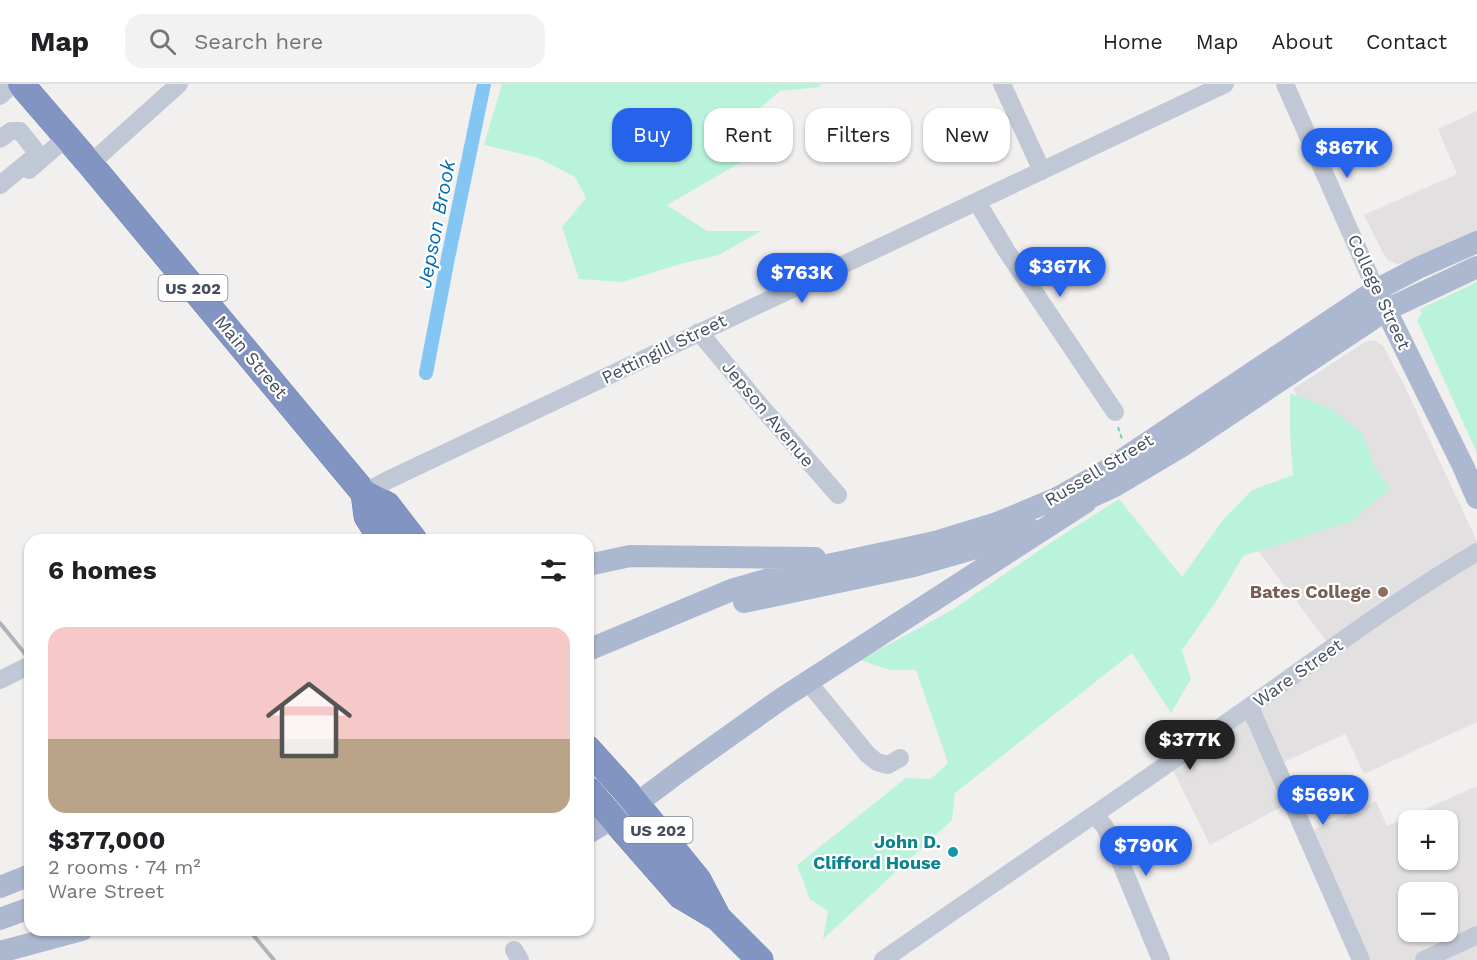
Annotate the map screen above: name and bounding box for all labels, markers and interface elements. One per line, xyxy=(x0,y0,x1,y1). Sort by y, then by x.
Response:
search box xyxy=(125,14,545,68)
text: Map xyxy=(30,25,89,58)
icon: search xyxy=(146,25,179,58)
text: Search here xyxy=(194,29,323,54)
text: Home xyxy=(1103,29,1163,54)
text: Map xyxy=(1196,29,1239,54)
text: About xyxy=(1272,29,1333,54)
text: Contact xyxy=(1366,29,1447,54)
chip: Buy xyxy=(612,108,692,162)
chip: Rent xyxy=(704,108,793,162)
chip: Filters xyxy=(805,108,911,162)
chip: New xyxy=(923,108,1010,162)
pin: $867K xyxy=(1305,128,1389,179)
text: $867K xyxy=(1315,135,1379,159)
water label: Jepson Brook xyxy=(412,157,460,290)
street label: College Street xyxy=(1344,231,1416,353)
pin: $367K xyxy=(1018,247,1102,298)
pin: $763K xyxy=(760,253,844,304)
text: $367K xyxy=(1029,254,1091,278)
text: $763K xyxy=(771,260,833,284)
road number: US 202 xyxy=(158,275,228,301)
street label: Pettingill Street xyxy=(598,309,730,388)
street label: Main Street xyxy=(211,311,292,403)
street label: Jepson Avenue xyxy=(718,356,819,471)
street label: Russell Street xyxy=(1041,429,1157,510)
icon: filters xyxy=(537,554,570,587)
text: 6 homes xyxy=(48,555,157,585)
place label: Bates College xyxy=(1250,581,1371,602)
marker: Bates College xyxy=(1376,585,1390,599)
street label: Ware Street xyxy=(1249,634,1347,711)
icon: home xyxy=(255,666,363,774)
pin: $377K xyxy=(1148,720,1232,771)
text: $377K xyxy=(1159,727,1221,751)
pin: $569K xyxy=(1281,775,1365,826)
text: $569K xyxy=(1292,782,1354,806)
map controls xyxy=(1398,810,1458,942)
button: + xyxy=(1398,810,1458,870)
road number: US 202 xyxy=(624,817,692,843)
text: $377,000 xyxy=(48,825,165,855)
pin: $790K xyxy=(1104,826,1188,877)
place label: John D. Clifford House xyxy=(813,831,941,873)
text: $790K xyxy=(1114,833,1178,857)
marker: John D. Clifford House xyxy=(946,845,960,859)
text: 2 rooms · 74 m² xyxy=(48,855,201,879)
text: Ware Street xyxy=(48,879,164,903)
button: − xyxy=(1398,882,1458,942)

